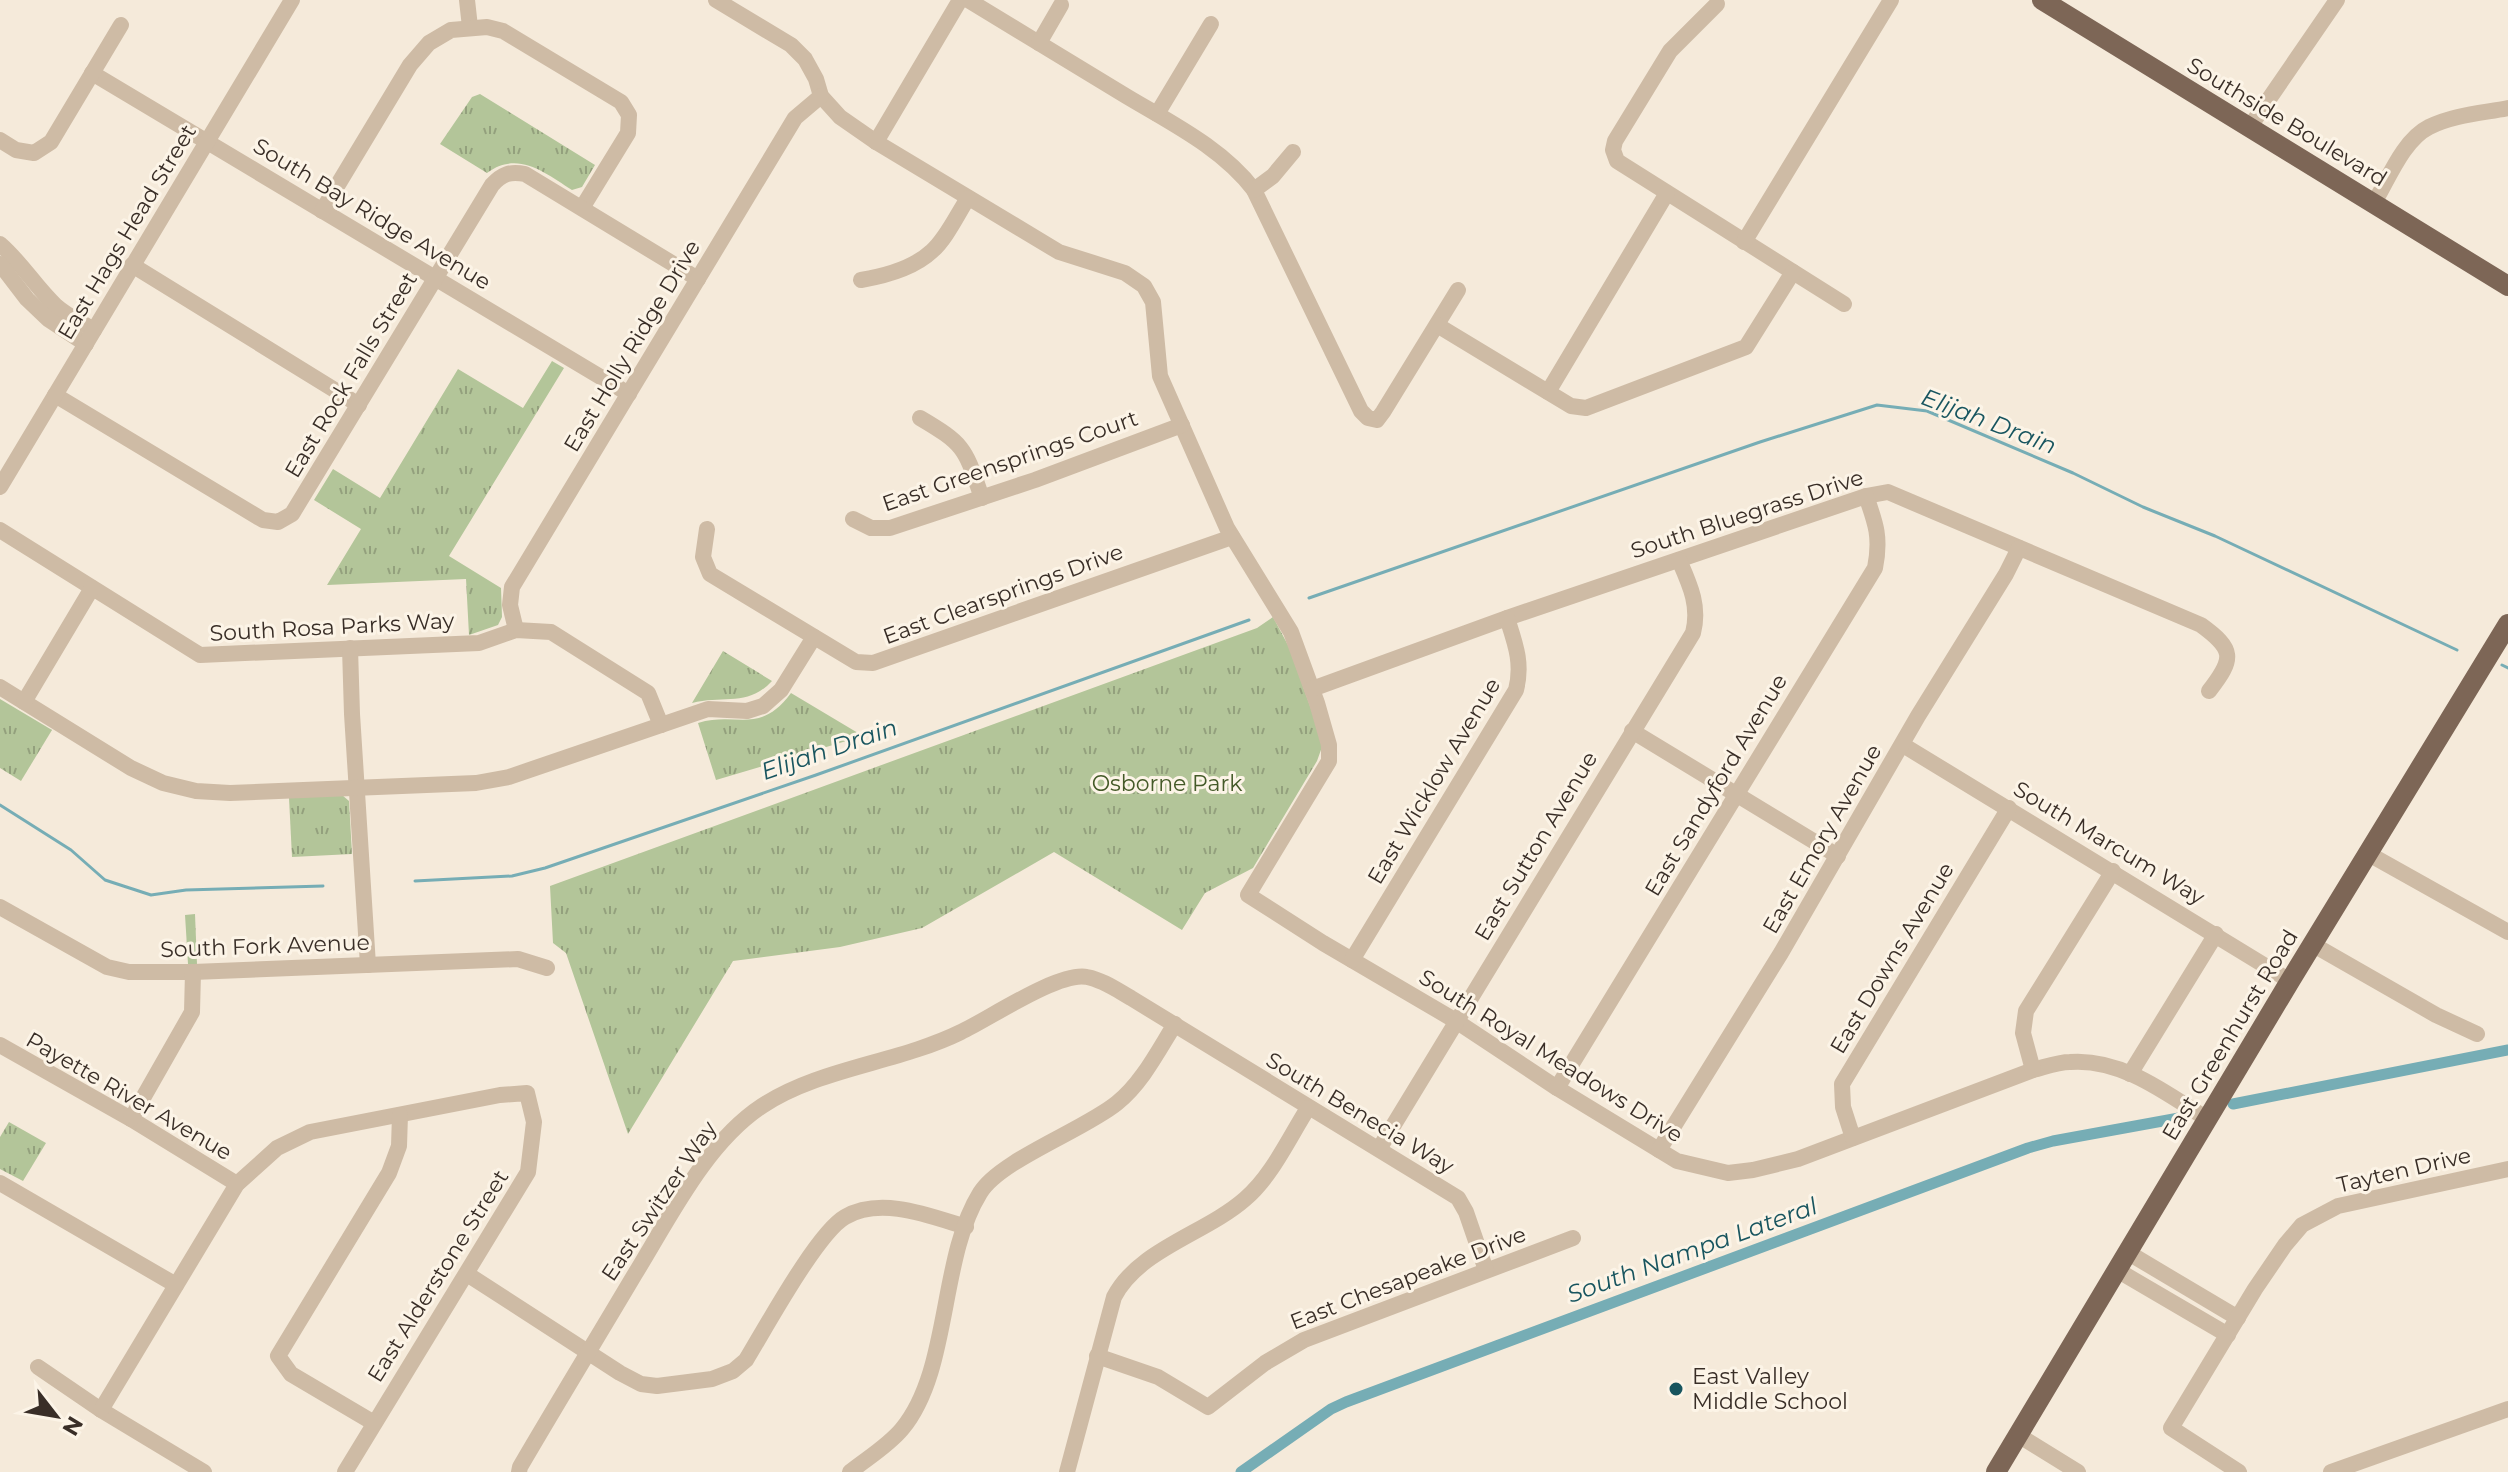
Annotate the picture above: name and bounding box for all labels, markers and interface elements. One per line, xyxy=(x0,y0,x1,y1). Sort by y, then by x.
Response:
street label: Southside Boulevard xyxy=(2182,52,2392,192)
street label: East Hags Head Street xyxy=(52,119,202,345)
street label: South Bay Ridge Avenue xyxy=(248,132,496,296)
street label: East Holly Ridge Drive xyxy=(558,235,706,457)
street label: East Rock Falls Street xyxy=(279,267,423,483)
water label: Elijah Drain xyxy=(1917,382,2061,460)
street label: East Greensprings Court xyxy=(879,405,1141,517)
street label: South Bluegrass Drive xyxy=(1627,464,1867,564)
street label: East Clearsprings Drive xyxy=(879,538,1127,650)
street label: South Rosa Parks Way xyxy=(209,607,455,647)
street label: East Sandyford Avenue xyxy=(1639,669,1793,901)
street label: East Wicklow Avenue xyxy=(1362,673,1506,889)
water label: Elijah Drain xyxy=(757,712,901,786)
street label: East Emory Avenue xyxy=(1757,739,1887,939)
street label: East Sutton Avenue xyxy=(1469,747,1603,945)
park label: Osborne Park xyxy=(1092,770,1243,797)
street label: South Marcum Way xyxy=(2009,775,2210,911)
street label: East Downs Avenue xyxy=(1824,857,1960,1059)
street label: East Greenhurst Road xyxy=(2156,925,2304,1145)
street label: South Fork Avenue xyxy=(160,929,370,963)
street label: South Royal Meadows Drive xyxy=(1414,964,1688,1148)
street label: Payette River Avenue xyxy=(21,1026,237,1166)
street label: South Benecia Way xyxy=(1261,1046,1459,1180)
street label: East Switzer Way xyxy=(596,1116,722,1286)
street label: Tayten Drive xyxy=(2334,1141,2474,1199)
street label: East Alderstone Street xyxy=(362,1165,514,1387)
water label: South Nampa Lateral xyxy=(1563,1191,1822,1309)
street label: East Chesapeake Drive xyxy=(1286,1220,1530,1336)
place label: East Valley Middle School xyxy=(1692,1363,1848,1415)
north arrow xyxy=(16,1376,96,1456)
marker: East Valley Middle School xyxy=(1667,1380,1685,1398)
text: N xyxy=(57,1411,89,1441)

